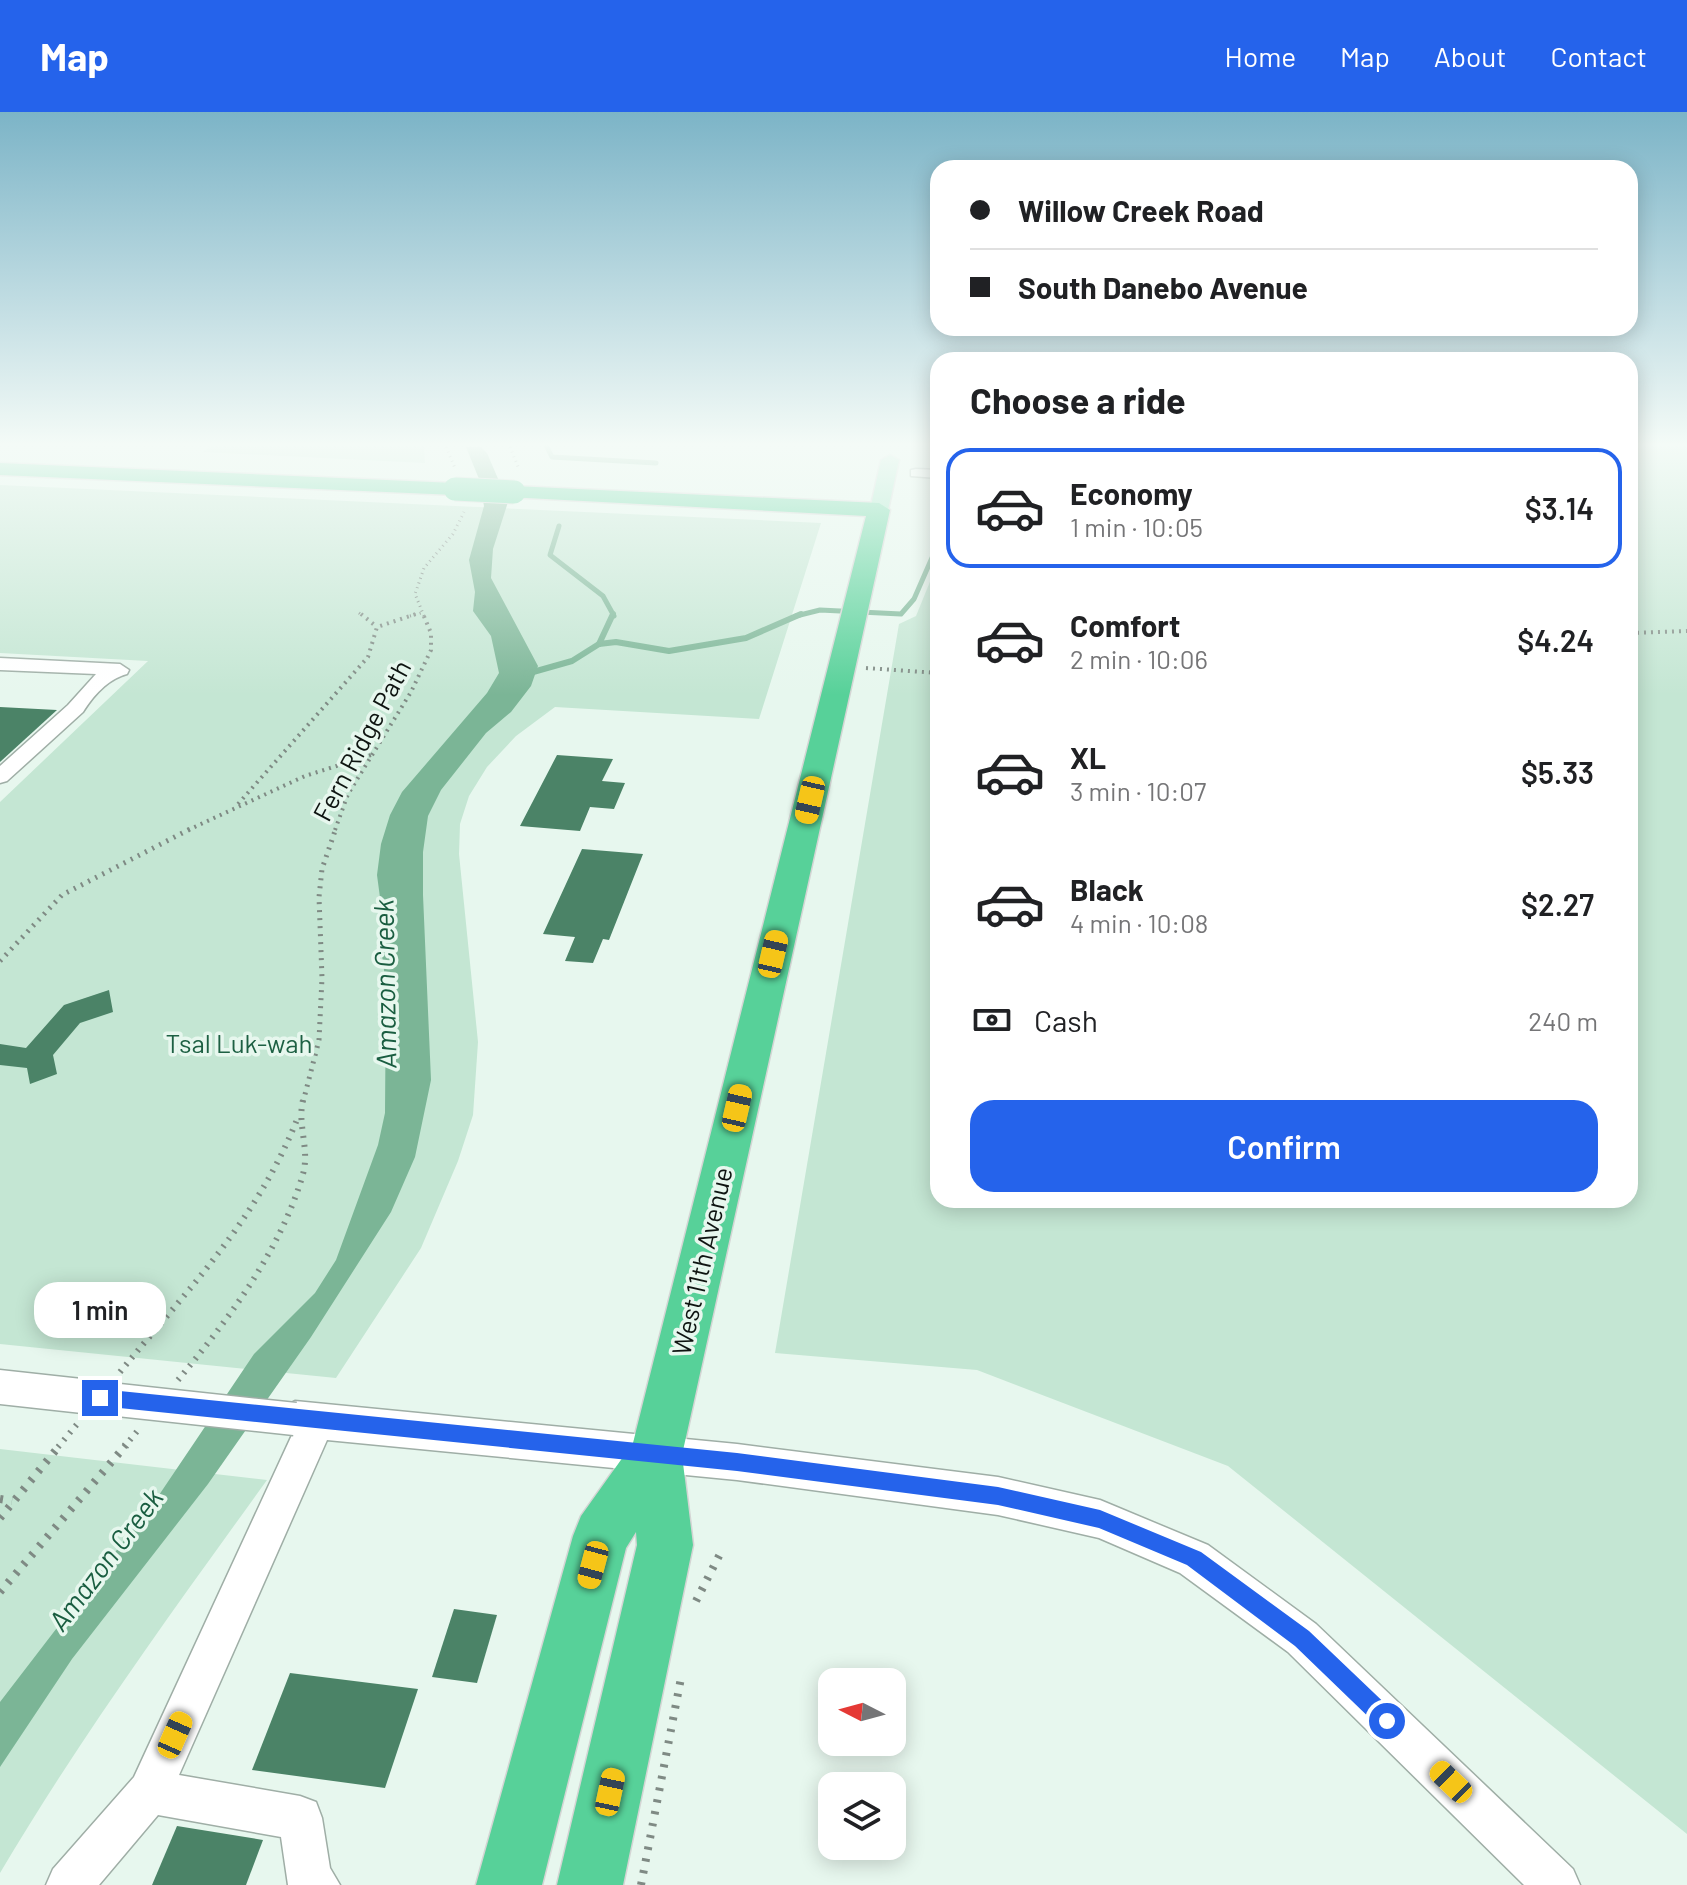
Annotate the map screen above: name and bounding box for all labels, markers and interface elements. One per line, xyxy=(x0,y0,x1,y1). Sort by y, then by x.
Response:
text: Map xyxy=(40,33,109,79)
text: Home xyxy=(1225,39,1296,73)
text: Map xyxy=(1340,39,1390,73)
text: About xyxy=(1434,39,1506,73)
text: Contact xyxy=(1550,39,1647,73)
text: Willow Creek Road xyxy=(1018,192,1264,228)
text: South Danebo Avenue xyxy=(1018,269,1308,305)
text: Choose a ride xyxy=(970,378,1186,421)
icon: car xyxy=(974,472,1046,544)
text: Economy xyxy=(1070,475,1193,511)
text: $3.14 xyxy=(1525,490,1594,526)
text: 1 min · 10:05 xyxy=(1070,511,1203,542)
icon: car xyxy=(974,604,1046,676)
text: Comfort xyxy=(1070,607,1180,643)
text: $4.24 xyxy=(1517,622,1594,658)
text: 2 min · 10:06 xyxy=(1070,643,1208,674)
street label: Fern Ridge Path xyxy=(306,654,416,826)
icon: car xyxy=(974,736,1046,808)
text: XL xyxy=(1070,739,1106,775)
text: $5.33 xyxy=(1521,754,1594,790)
car xyxy=(793,774,827,826)
text: 3 min · 10:07 xyxy=(1070,775,1206,806)
icon: car xyxy=(974,868,1046,940)
text: Black xyxy=(1070,871,1144,907)
text: $2.27 xyxy=(1521,886,1594,922)
water label: Amazon Creek xyxy=(366,899,402,1069)
text: 4 min · 10:08 xyxy=(1070,907,1208,938)
car xyxy=(756,928,790,980)
icon: cash xyxy=(970,998,1014,1042)
text: Cash xyxy=(1034,1002,1098,1038)
text: 240 m xyxy=(1528,1005,1598,1036)
park label: Tsal Luk-wah xyxy=(165,1027,313,1058)
car xyxy=(720,1082,754,1134)
button: Confirm xyxy=(970,1100,1598,1192)
street label: West 11th Avenue xyxy=(664,1164,738,1358)
callout: 1 min xyxy=(34,1282,166,1338)
text: 1 min xyxy=(72,1294,128,1325)
route end xyxy=(82,1380,118,1416)
water label: Amazon Creek xyxy=(40,1481,170,1637)
car xyxy=(575,1539,611,1591)
north arrow xyxy=(818,1668,906,1756)
map controls xyxy=(818,1668,906,1860)
route start xyxy=(1369,1703,1405,1739)
car xyxy=(154,1708,196,1762)
car xyxy=(1425,1757,1477,1807)
car xyxy=(593,1766,627,1818)
button: layers xyxy=(818,1772,906,1860)

